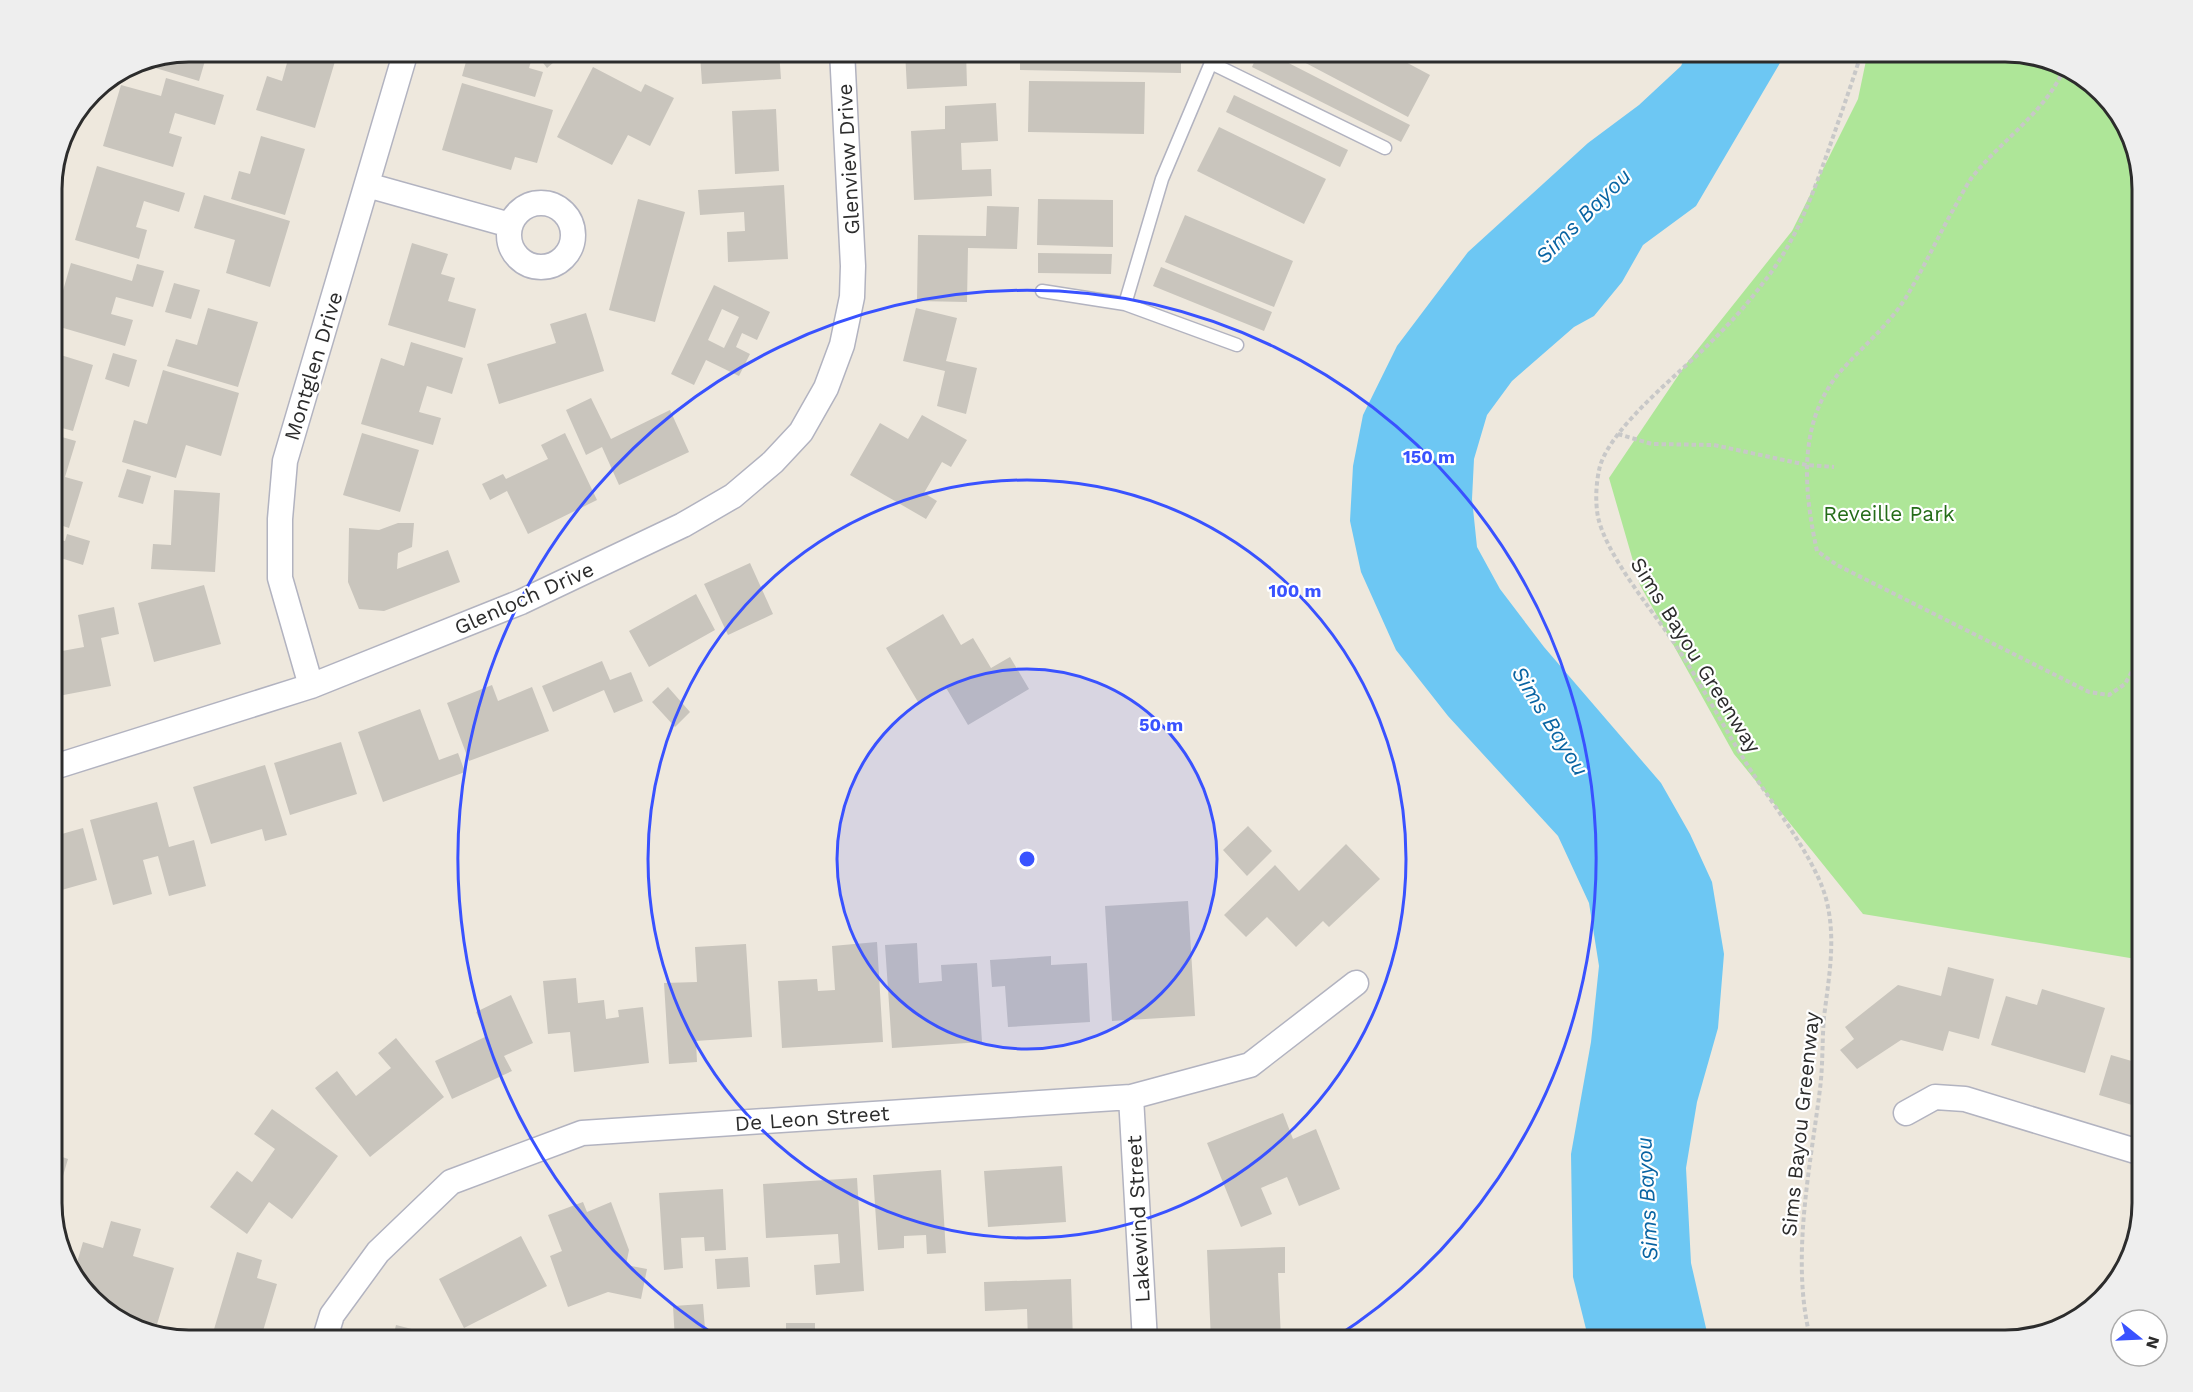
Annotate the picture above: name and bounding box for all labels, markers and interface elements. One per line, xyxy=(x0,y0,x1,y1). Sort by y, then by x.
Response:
street label: Glenview Drive xyxy=(832,83,864,235)
water label: Sims Bayou xyxy=(1530,163,1636,269)
street label: Montglen Drive xyxy=(279,289,347,443)
text: 150 m xyxy=(1403,446,1455,467)
park label: Reveille Park xyxy=(1823,501,1955,526)
street label: Sims Bayou Greenway xyxy=(1626,553,1766,757)
street label: Glenloch Drive xyxy=(450,556,598,640)
text: 100 m xyxy=(1268,580,1322,601)
water label: Sims Bayou xyxy=(1507,662,1593,780)
text: 50 m xyxy=(1139,714,1183,735)
centre of rings xyxy=(1017,849,1037,869)
street label: Sims Bayou Greenway xyxy=(1776,1010,1824,1238)
street label: De Leon Street xyxy=(734,1100,890,1136)
street label: Lakewind Street xyxy=(1121,1135,1155,1303)
water label: Sims Bayou xyxy=(1631,1136,1663,1262)
north arrow xyxy=(2109,1308,2169,1368)
text: N xyxy=(2142,1334,2164,1351)

